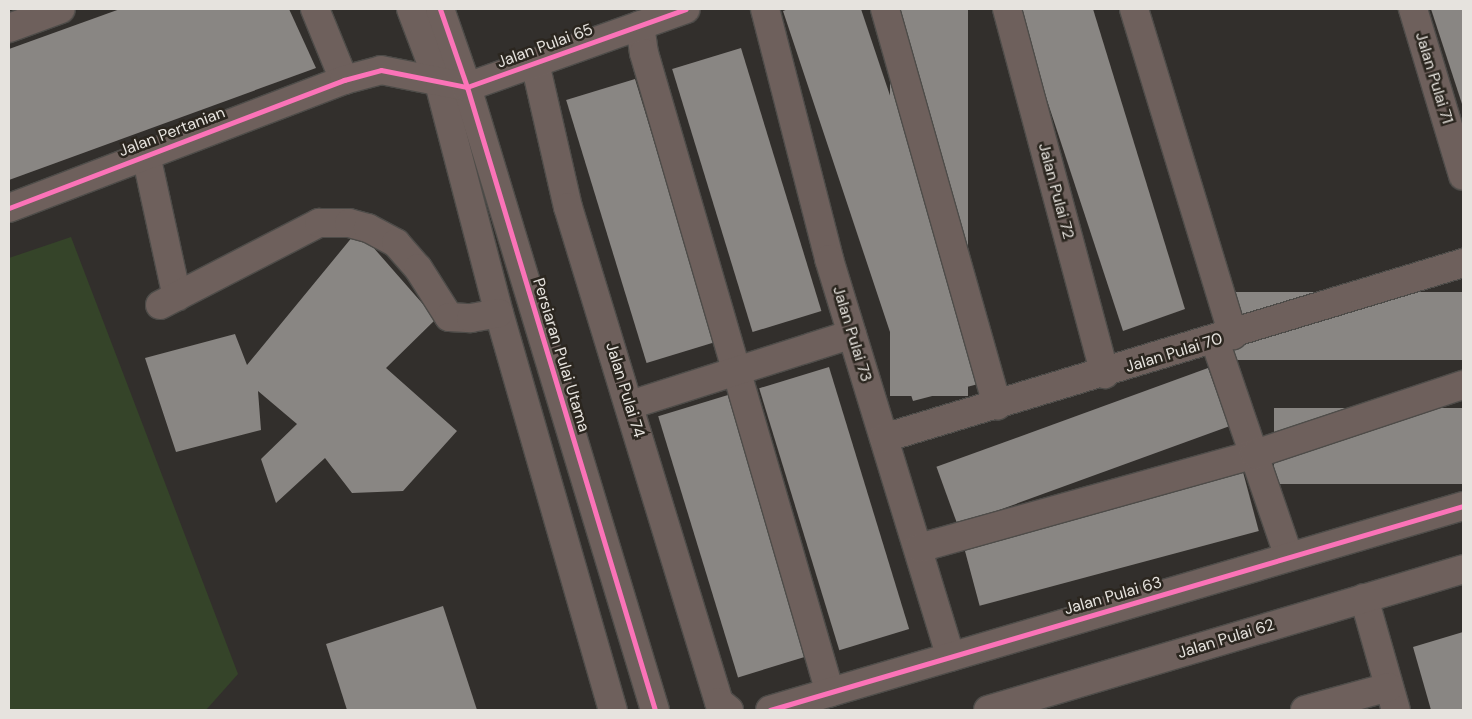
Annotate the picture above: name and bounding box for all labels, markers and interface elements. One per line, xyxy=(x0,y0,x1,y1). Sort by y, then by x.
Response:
street label: Jalan Pulai 65 xyxy=(494,20,596,72)
street label: Jalan Pulai 71 xyxy=(1411,30,1457,126)
street label: Jalan Pertanian xyxy=(116,103,228,161)
street label: Jalan Pulai 72 xyxy=(1034,141,1078,241)
street label: Persiaran Pulai Utama xyxy=(528,276,594,434)
street label: Jalan Pulai 73 xyxy=(828,284,876,384)
street label: Jalan Pulai 70 xyxy=(1123,329,1225,377)
street label: Jalan Pulai 74 xyxy=(601,340,649,440)
street label: Jalan Pulai 63 xyxy=(1062,573,1164,619)
street label: Jalan Pulai 62 xyxy=(1175,615,1277,663)

